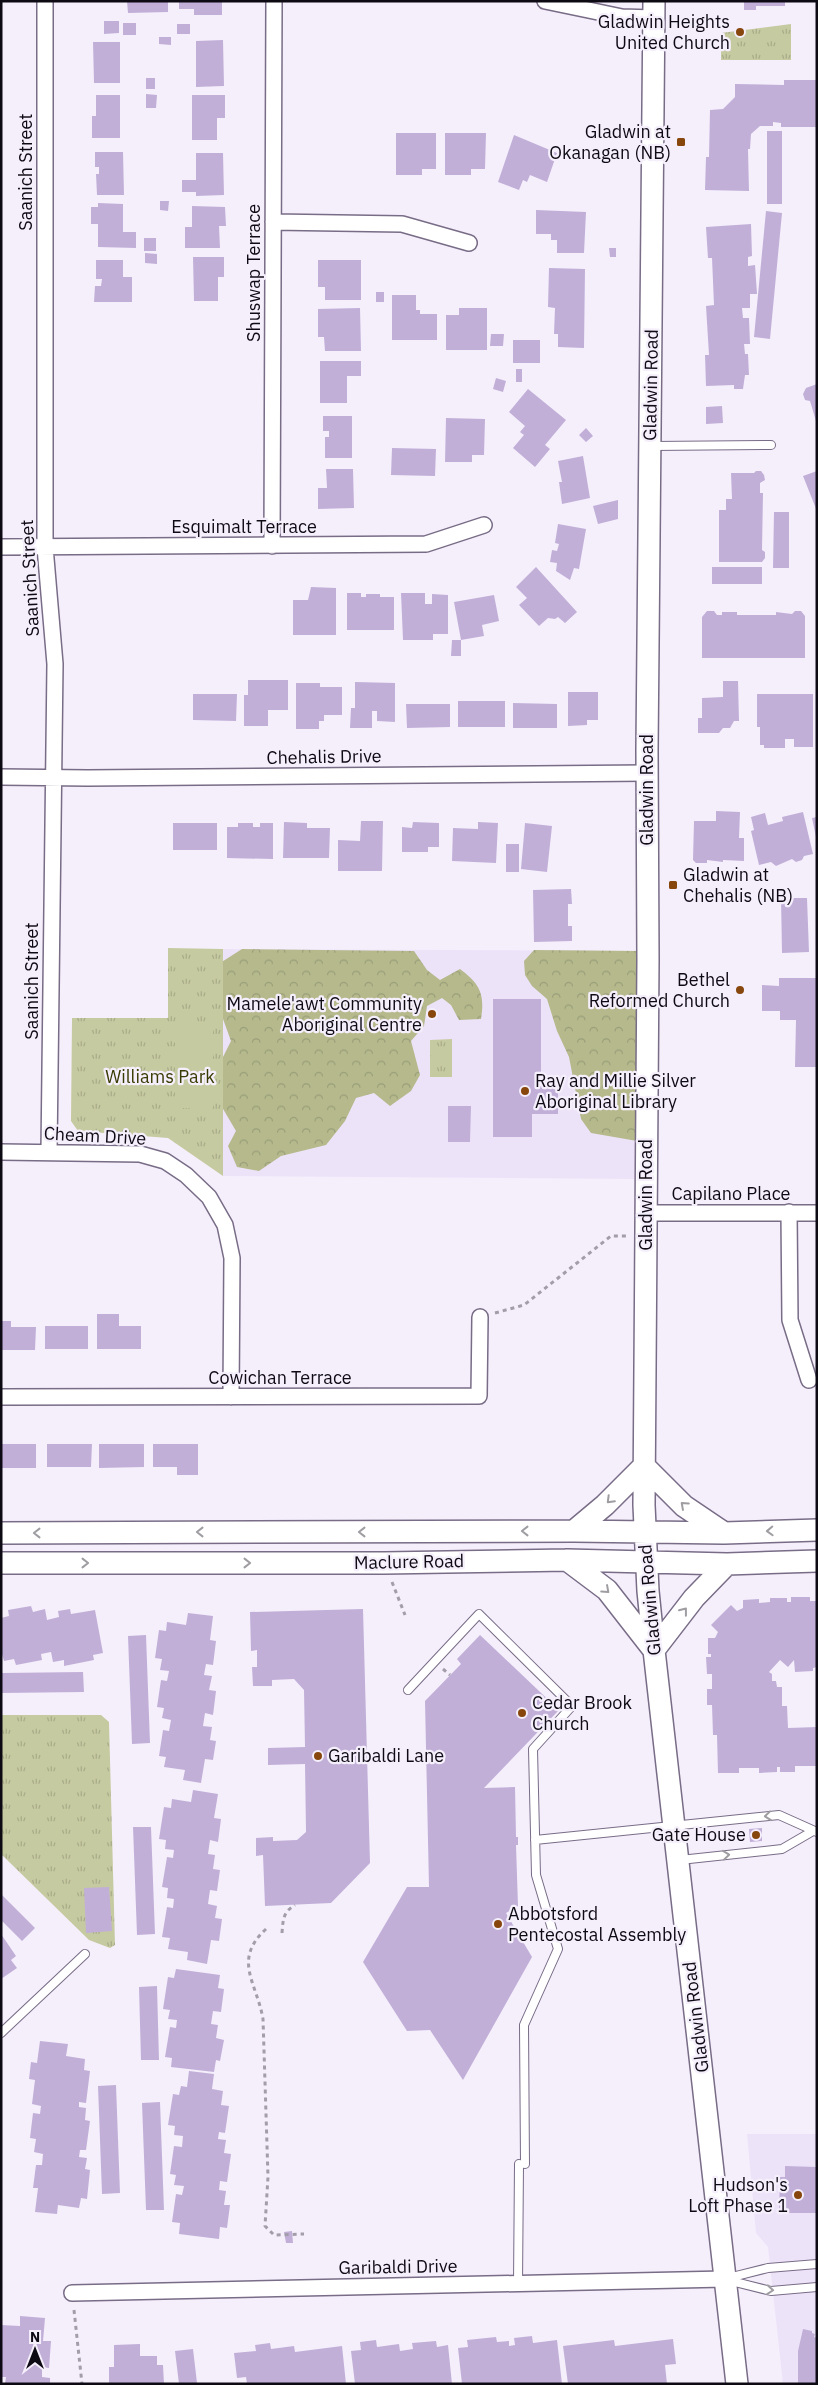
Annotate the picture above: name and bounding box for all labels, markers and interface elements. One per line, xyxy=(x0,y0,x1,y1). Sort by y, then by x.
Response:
place label: Gladwin Heights United Church xyxy=(598,10,730,54)
marker: Gladwin Heights United Church xyxy=(734,26,746,38)
street label: Saanich Street xyxy=(14,113,37,231)
place label: Gladwin at Okanagan (NB) xyxy=(549,120,671,164)
marker: Gladwin at Okanagan (NB) xyxy=(675,136,687,148)
street label: Shuswap Terrace xyxy=(242,204,265,342)
street label: Gladwin Road xyxy=(638,329,663,441)
street label: Esquimalt Terrace xyxy=(171,515,317,538)
street label: Saanich Street xyxy=(15,519,44,637)
street label: Gladwin Road xyxy=(635,734,658,846)
street label: Chehalis Drive xyxy=(266,744,382,769)
place label: Gladwin at Chehalis (NB) xyxy=(683,863,793,907)
marker: Gladwin at Chehalis (NB) xyxy=(667,879,679,891)
street label: Saanich Street xyxy=(20,922,43,1040)
place label: Bethel Reformed Church xyxy=(589,968,730,1012)
marker: Bethel Reformed Church xyxy=(734,984,746,996)
place label: Mamele'awt Community Aboriginal Centre xyxy=(227,992,422,1036)
marker: Mamele'awt Community Aboriginal Centre xyxy=(426,1008,438,1020)
park label: Williams Park xyxy=(105,1065,215,1088)
place label: Ray and Millie Silver Aboriginal Library xyxy=(535,1069,696,1113)
marker: Ray and Millie Silver Aboriginal Library xyxy=(519,1085,531,1097)
street label: Cheam Drive xyxy=(43,1121,147,1150)
street label: Gladwin Road xyxy=(634,1139,657,1251)
street label: Capilano Place xyxy=(671,1182,791,1205)
street label: Cowichan Terrace xyxy=(208,1366,352,1389)
one-way arrow xyxy=(607,1494,616,1503)
one-way arrow xyxy=(681,1502,690,1511)
one-way arrow xyxy=(521,1526,528,1536)
one-way arrow xyxy=(766,1526,774,1537)
one-way arrow xyxy=(196,1527,204,1537)
one-way arrow xyxy=(358,1527,366,1537)
one-way arrow xyxy=(33,1528,41,1538)
street label: Gladwin Road xyxy=(633,1543,666,1657)
street label: Maclure Road xyxy=(354,1549,464,1574)
one-way arrow xyxy=(82,1558,89,1568)
one-way arrow xyxy=(244,1558,252,1568)
one-way arrow xyxy=(600,1584,609,1593)
one-way arrow xyxy=(678,1608,686,1617)
place label: Cedar Brook Church xyxy=(532,1691,632,1735)
marker: Cedar Brook Church xyxy=(516,1707,528,1719)
place label: Garibaldi Lane xyxy=(328,1744,444,1767)
marker: Garibaldi Lane xyxy=(312,1750,324,1762)
one-way arrow xyxy=(764,1810,772,1821)
place label: Gate House xyxy=(652,1823,746,1846)
marker: Gate House xyxy=(750,1829,762,1841)
one-way arrow xyxy=(722,1850,730,1861)
place label: Abbotsford Pentecostal Assembly xyxy=(508,1902,686,1946)
marker: Abbotsford Pentecostal Assembly xyxy=(492,1918,504,1930)
street label: Gladwin Road xyxy=(677,1960,714,2074)
place label: Hudson's Loft Phase 1 xyxy=(688,2173,788,2217)
marker: Hudson's Loft Phase 1 xyxy=(792,2189,804,2201)
street label: Garibaldi Drive xyxy=(338,2254,458,2279)
one-way arrow xyxy=(767,2284,775,2295)
north arrow xyxy=(10,2325,60,2375)
text: N xyxy=(30,2328,40,2346)

